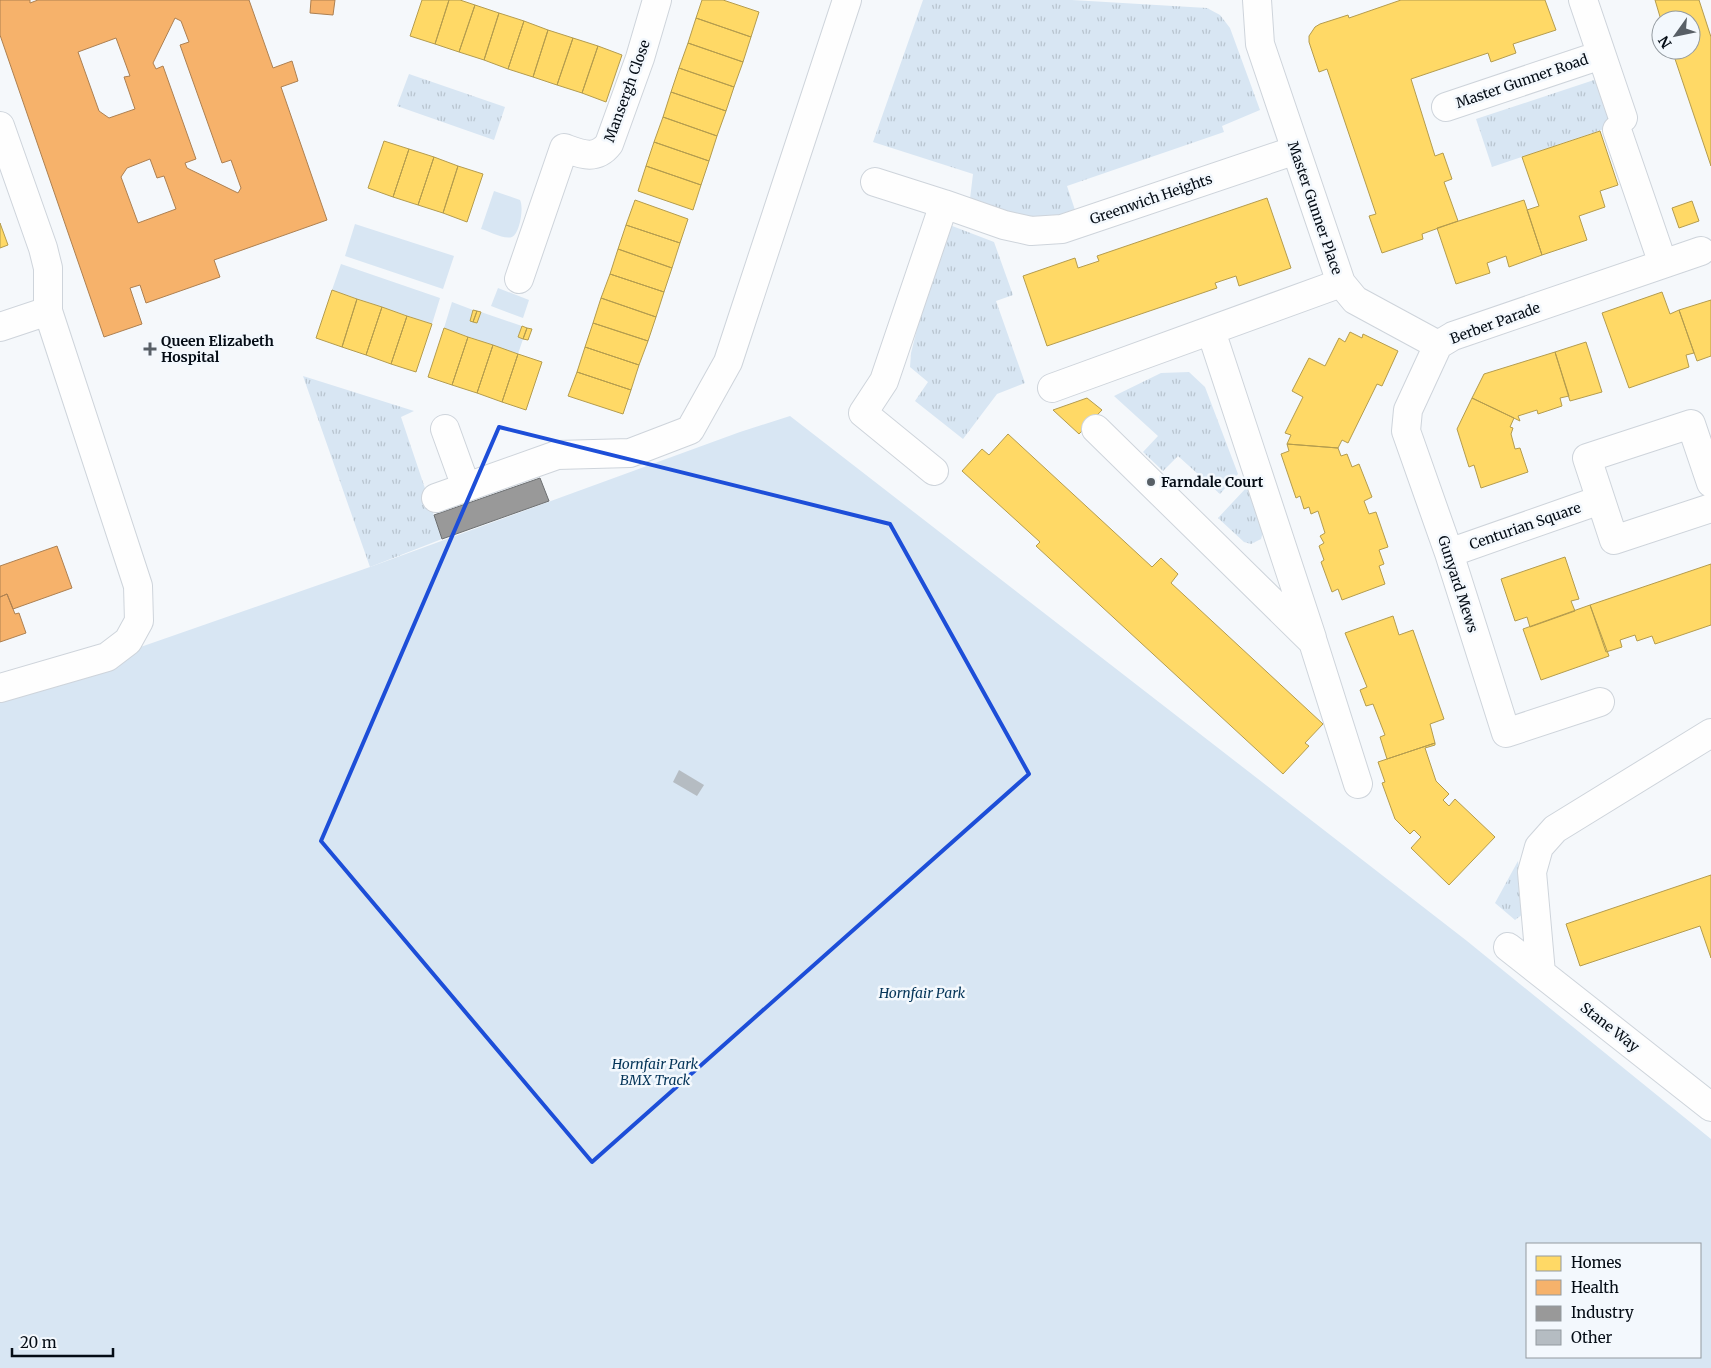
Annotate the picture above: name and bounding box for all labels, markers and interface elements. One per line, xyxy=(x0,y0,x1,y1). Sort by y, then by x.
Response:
north arrow xyxy=(1651,10,1701,60)
text: N xyxy=(1655,33,1676,52)
street label: Mansergh Close xyxy=(600,37,654,145)
street label: Master Gunner Road xyxy=(1454,50,1591,112)
street label: Master Gunner Place xyxy=(1284,139,1346,277)
street label: Greenwich Heights xyxy=(1088,170,1215,228)
street label: Berber Parade xyxy=(1447,298,1543,348)
place label: Queen Elizabeth Hospital xyxy=(161,332,275,366)
marker: Queen Elizabeth Hospital xyxy=(143,342,157,356)
place label: Farndale Court xyxy=(1161,473,1264,491)
marker: Farndale Court xyxy=(1145,476,1157,488)
street label: Centurian Square xyxy=(1467,498,1583,554)
street label: Gunyard Mews xyxy=(1434,533,1482,635)
park label: Hornfair Park xyxy=(878,984,966,1002)
street label: Stane Way xyxy=(1577,998,1644,1056)
park label: Hornfair Park BMX Track xyxy=(611,1055,699,1089)
legend xyxy=(1526,1243,1701,1358)
text: Homes xyxy=(1571,1253,1622,1272)
text: Health xyxy=(1571,1278,1619,1297)
text: Industry xyxy=(1571,1303,1634,1322)
scale bar xyxy=(12,1326,114,1358)
text: Other xyxy=(1571,1328,1613,1347)
text: 20 m xyxy=(20,1333,57,1352)

